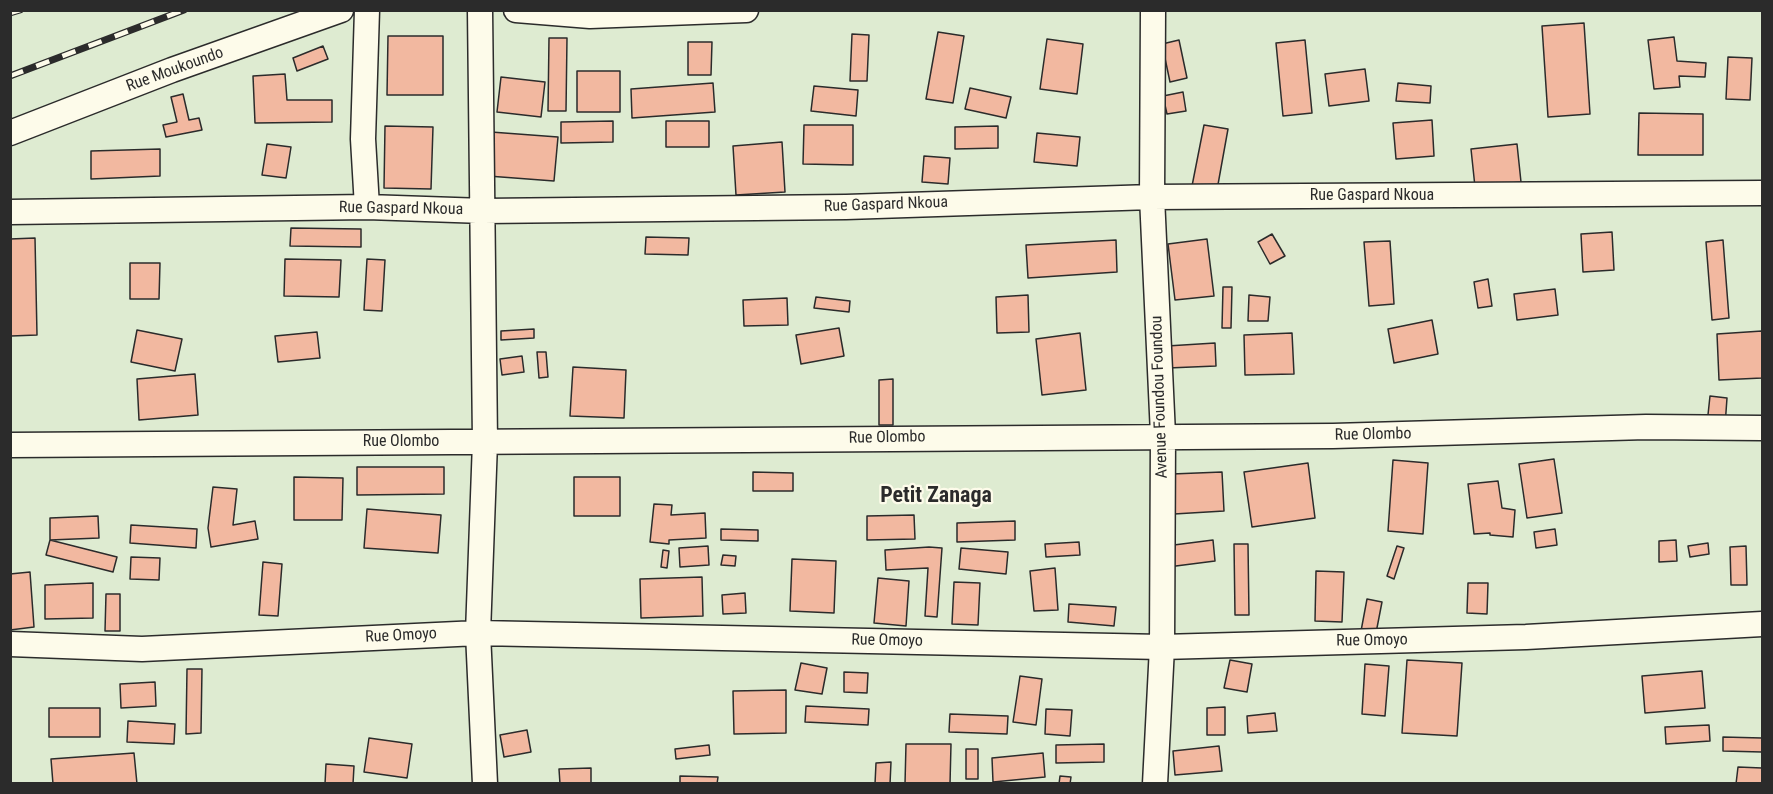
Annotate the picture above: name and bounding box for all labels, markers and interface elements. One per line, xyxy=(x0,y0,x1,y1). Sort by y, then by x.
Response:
street label: Rue Moukoundo xyxy=(124,44,226,96)
street label: Rue Gaspard Nkoua xyxy=(1310,186,1434,206)
street label: Rue Gaspard Nkoua xyxy=(824,193,948,217)
street label: Rue Gaspard Nkoua xyxy=(339,198,463,220)
street label: Avenue Foundou Foundou xyxy=(1148,315,1172,479)
street label: Rue Olombo xyxy=(1334,425,1412,445)
street label: Rue Olombo xyxy=(848,428,926,448)
street label: Rue Olombo xyxy=(363,432,439,452)
district label: Petit Zanaga xyxy=(880,483,992,509)
street label: Rue Omoyo xyxy=(365,625,437,647)
street label: Rue Omoyo xyxy=(851,631,923,651)
street label: Rue Omoyo xyxy=(1336,631,1408,651)

